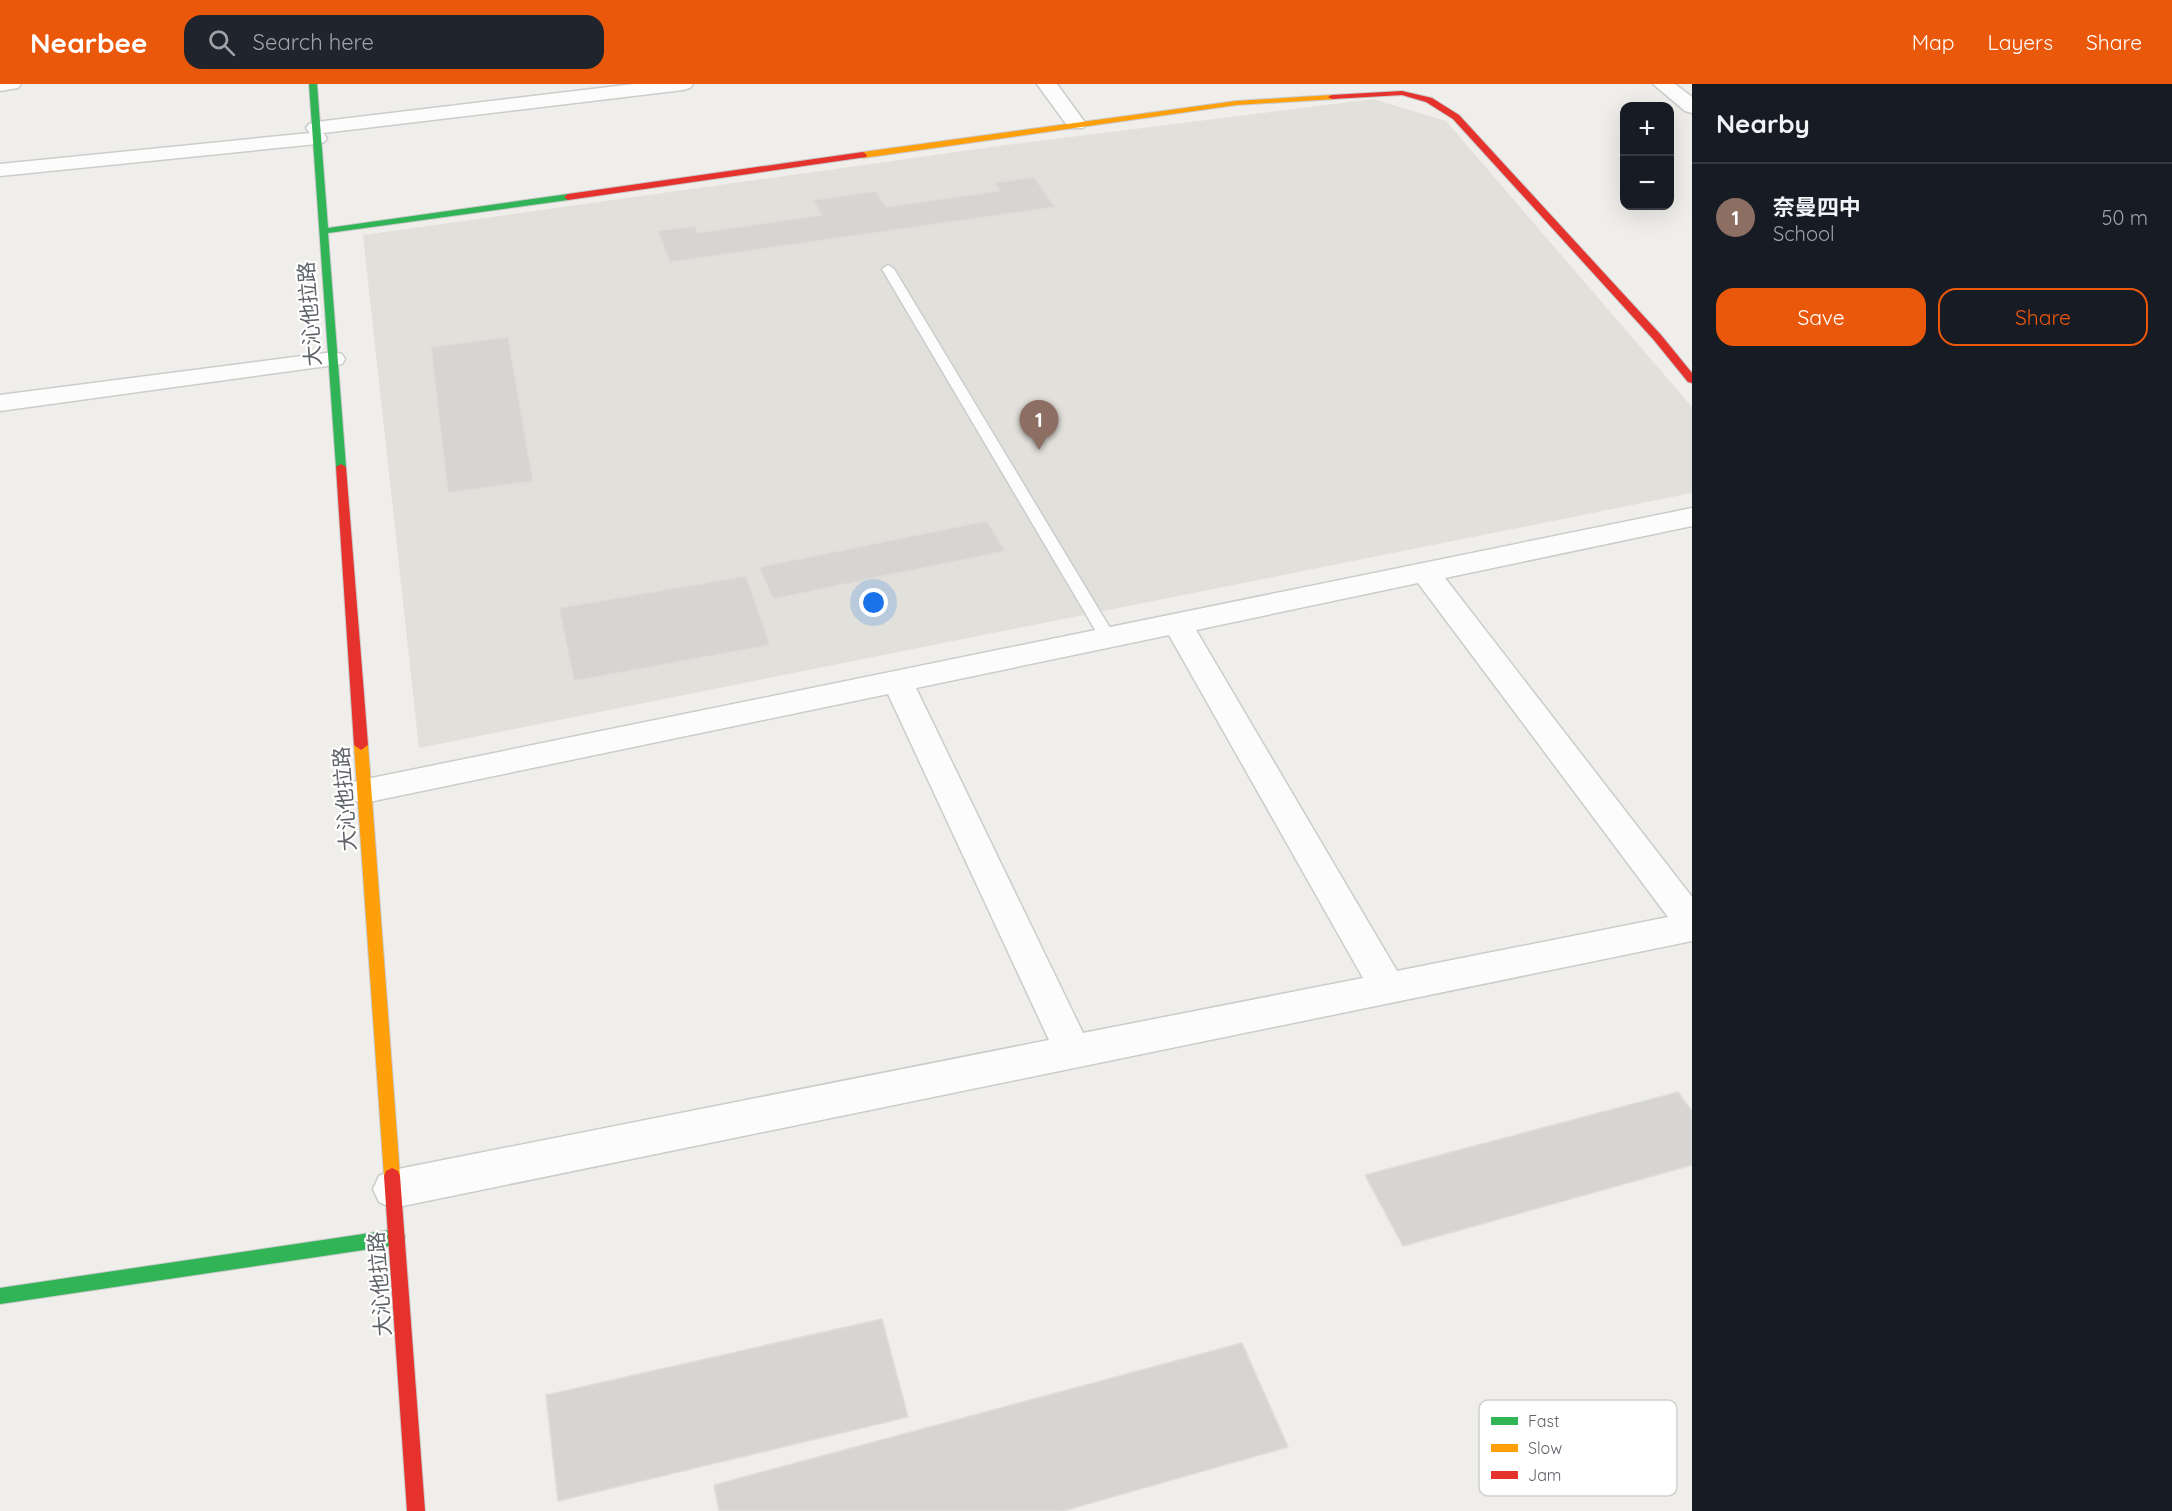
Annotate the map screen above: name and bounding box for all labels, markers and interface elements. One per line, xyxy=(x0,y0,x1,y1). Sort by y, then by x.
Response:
search box xyxy=(184,15,604,69)
text: Nearbee xyxy=(30,25,148,60)
icon: search xyxy=(205,26,238,59)
text: Search here xyxy=(253,28,374,56)
text: Map xyxy=(1912,29,1955,55)
text: Layers xyxy=(1988,29,2053,55)
text: Share xyxy=(2086,29,2142,55)
map controls xyxy=(1620,102,1674,210)
button: + xyxy=(1620,102,1674,156)
text: Nearby xyxy=(1716,107,1810,140)
button: − xyxy=(1620,156,1674,210)
text: 奈曼四中 xyxy=(1773,193,1861,221)
text: 1 xyxy=(1732,205,1739,230)
text: 50 m xyxy=(2102,205,2148,230)
text: School xyxy=(1773,221,1835,246)
street label: 大沁他拉路 xyxy=(292,261,326,367)
button: Save xyxy=(1716,288,1926,346)
button: Share xyxy=(1938,288,2148,346)
pin: 1 xyxy=(1020,400,1058,450)
your location xyxy=(859,588,888,617)
street label: 大沁他拉路 xyxy=(327,746,361,852)
street label: 大沁他拉路 xyxy=(362,1231,396,1337)
legend xyxy=(1479,1400,1677,1496)
text: Fast xyxy=(1528,1411,1559,1431)
text: Slow xyxy=(1528,1438,1562,1458)
text: Jam xyxy=(1528,1465,1561,1485)

